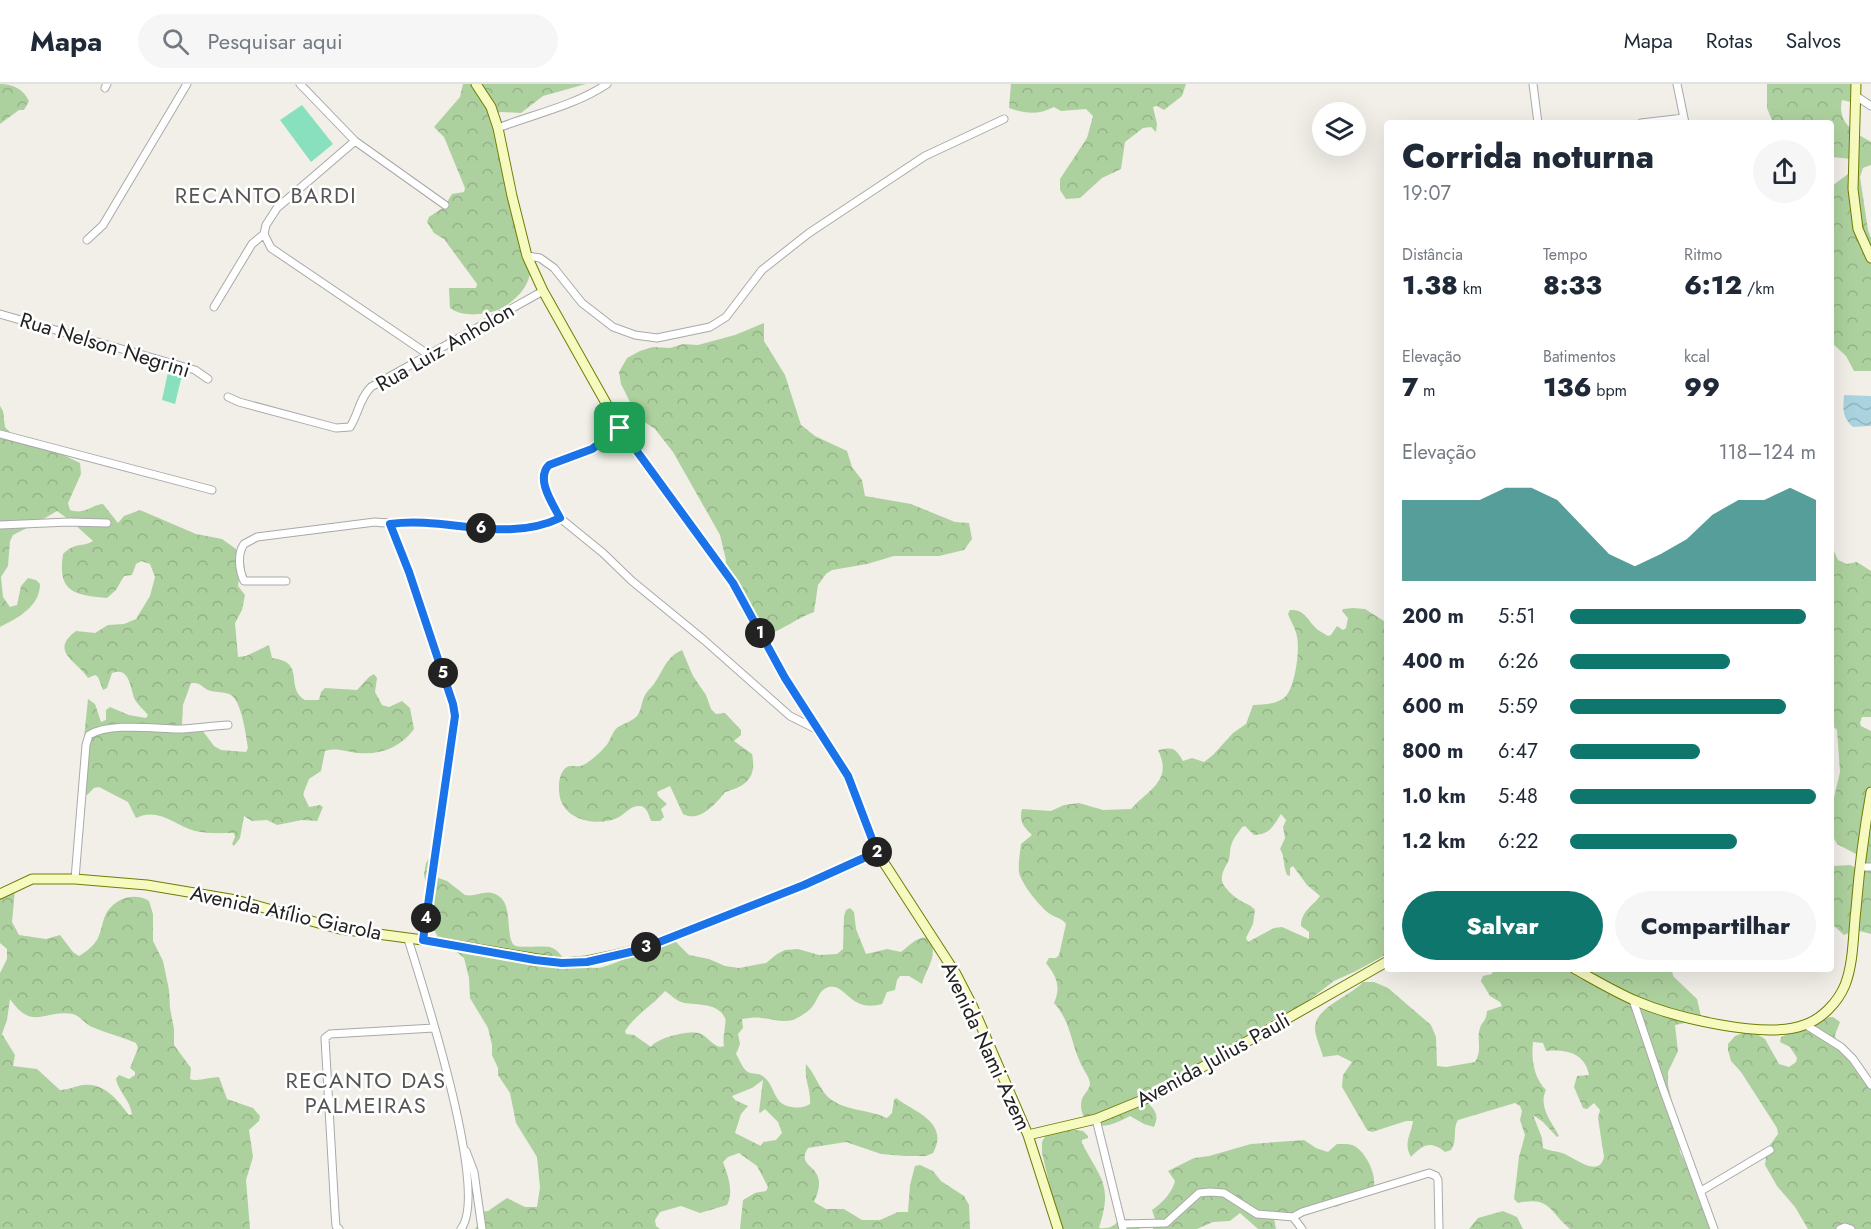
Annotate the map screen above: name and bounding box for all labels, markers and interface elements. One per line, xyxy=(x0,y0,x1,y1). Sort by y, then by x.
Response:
search box xyxy=(138,14,558,68)
text: Mapa xyxy=(30,21,102,62)
icon: search xyxy=(159,25,192,58)
text: Pesquisar aqui xyxy=(207,25,343,57)
text: Mapa xyxy=(1624,26,1673,56)
text: Rotas xyxy=(1706,26,1753,56)
text: Salvos xyxy=(1786,26,1841,56)
map controls xyxy=(1312,102,1366,156)
button: layers xyxy=(1312,102,1366,156)
text: Corrida noturna xyxy=(1402,133,1654,180)
button: share xyxy=(1753,140,1816,203)
district label: RECANTO BARDI xyxy=(175,179,357,211)
text: 19:07 xyxy=(1402,179,1451,208)
text: Distância xyxy=(1402,243,1463,266)
text: Tempo xyxy=(1543,243,1587,266)
text: Ritmo xyxy=(1684,243,1722,266)
text: 1.38 xyxy=(1402,266,1458,304)
text: 8:33 xyxy=(1543,266,1602,304)
text: 6:12 xyxy=(1684,266,1742,304)
text: km xyxy=(1458,277,1482,300)
text: /km xyxy=(1742,277,1775,300)
street label: Rua Luiz Anholon xyxy=(370,295,520,399)
street label: Rua Nelson Negrini xyxy=(16,305,194,385)
text: Elevação xyxy=(1402,345,1461,368)
text: Batimentos xyxy=(1543,345,1616,368)
text: kcal xyxy=(1684,345,1710,368)
text: 7 xyxy=(1402,368,1418,406)
text: 136 xyxy=(1543,368,1592,406)
text: 99 xyxy=(1684,368,1720,406)
text: m xyxy=(1418,379,1436,402)
text: bpm xyxy=(1592,379,1627,402)
pin xyxy=(594,402,645,453)
icon: arrive xyxy=(603,411,636,444)
text: Elevação xyxy=(1402,438,1476,467)
text: 118–124 m xyxy=(1719,438,1816,467)
pin: 6 xyxy=(466,513,496,543)
text: 6 xyxy=(476,516,486,539)
text: 200 m xyxy=(1402,602,1464,631)
text: 5:51 xyxy=(1498,602,1536,631)
pin: 1 xyxy=(745,618,775,648)
text: 1 xyxy=(756,621,764,644)
text: 400 m xyxy=(1402,647,1465,676)
text: 6:26 xyxy=(1498,647,1538,676)
pin: 5 xyxy=(428,658,458,688)
text: 5 xyxy=(438,661,448,684)
text: 600 m xyxy=(1402,692,1464,721)
text: 5:59 xyxy=(1498,692,1538,721)
text: 800 m xyxy=(1402,737,1463,766)
text: 6:47 xyxy=(1498,737,1538,766)
text: 1.0 km xyxy=(1402,782,1466,811)
text: 5:48 xyxy=(1498,782,1538,811)
text: 1.2 km xyxy=(1402,827,1466,856)
text: 6:22 xyxy=(1498,827,1538,856)
pin: 2 xyxy=(862,837,892,867)
text: 2 xyxy=(872,840,882,863)
street label: Avenida Atílio Giarola xyxy=(188,878,384,948)
button: Salvar xyxy=(1402,891,1603,960)
button: Compartilhar xyxy=(1615,891,1816,960)
pin: 4 xyxy=(411,903,441,933)
text: 4 xyxy=(420,906,432,929)
pin: 3 xyxy=(631,932,661,962)
text: 3 xyxy=(641,935,651,958)
street label: Avenida Nami Azem xyxy=(934,957,1038,1135)
street label: Avenida Julius Pauli xyxy=(1131,1005,1295,1115)
district label: RECANTO DAS PALMEIRAS xyxy=(285,1064,447,1121)

